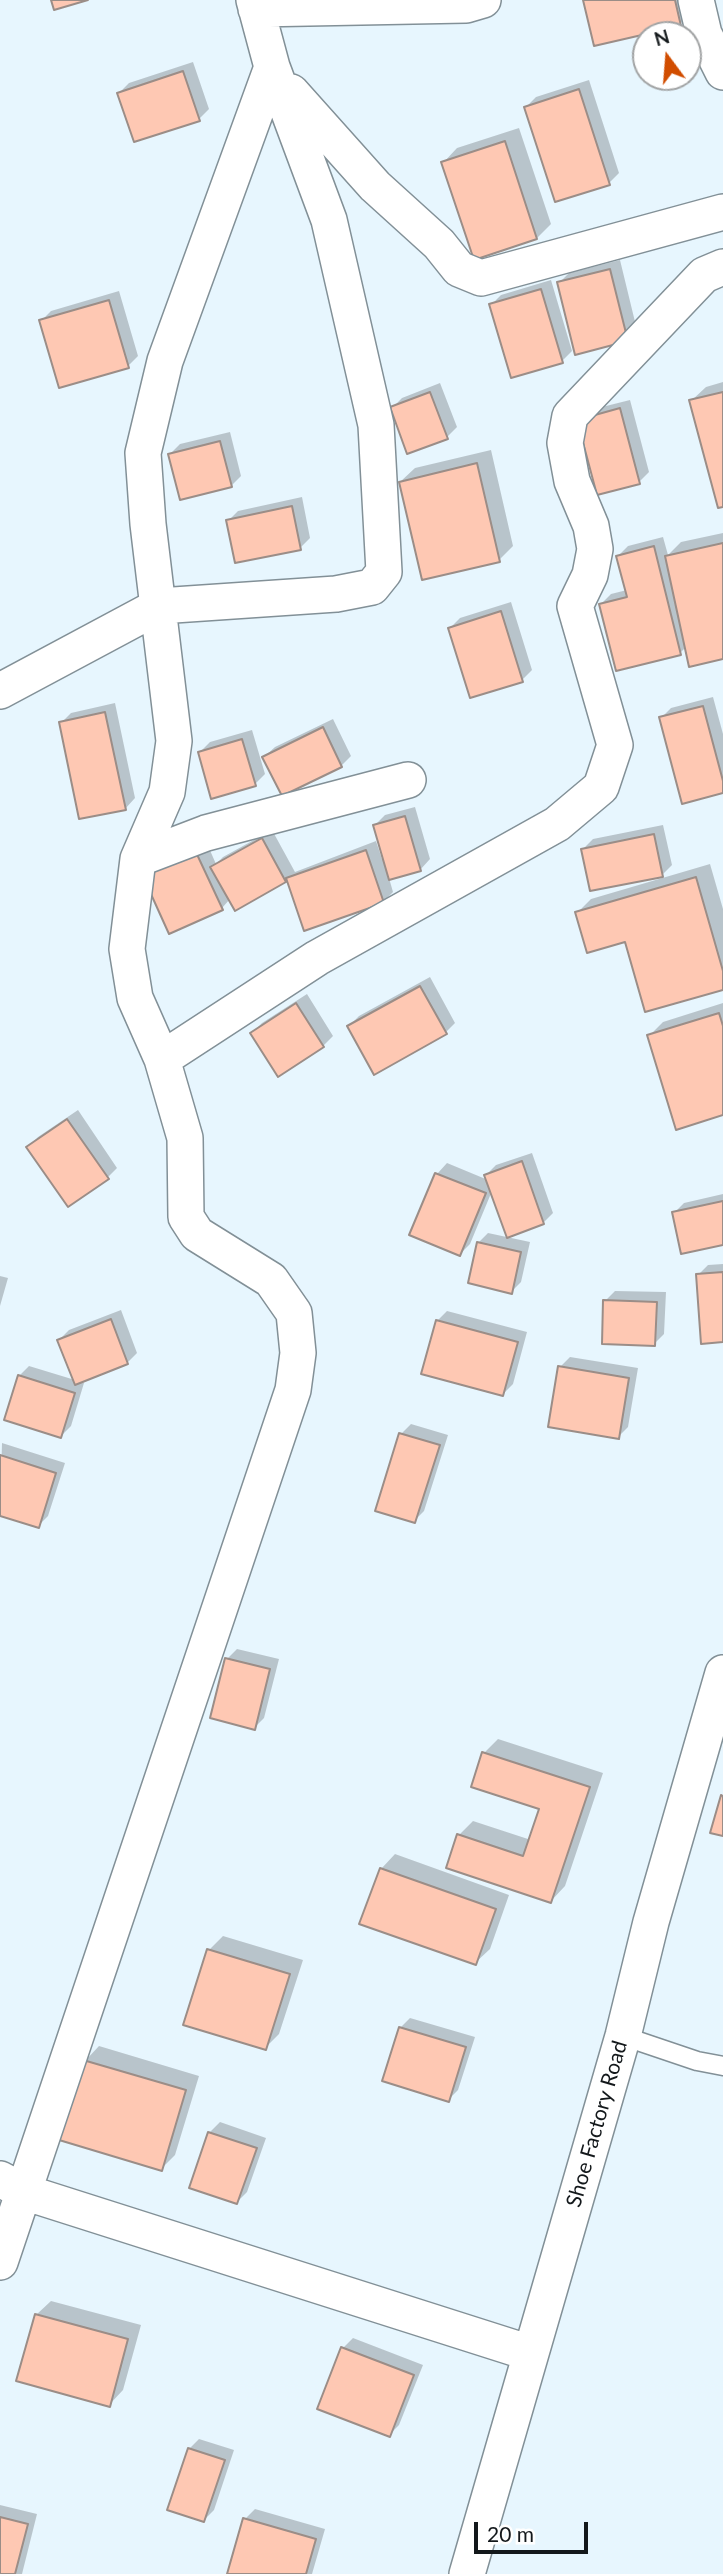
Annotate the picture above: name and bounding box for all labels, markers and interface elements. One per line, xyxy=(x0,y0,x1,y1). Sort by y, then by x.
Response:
north arrow xyxy=(632,21,702,91)
text: N xyxy=(651,24,672,50)
street label: Shoe Factory Road xyxy=(561,2038,633,2210)
scale bar xyxy=(478,2508,592,2552)
text: 20 m xyxy=(487,2521,534,2546)

